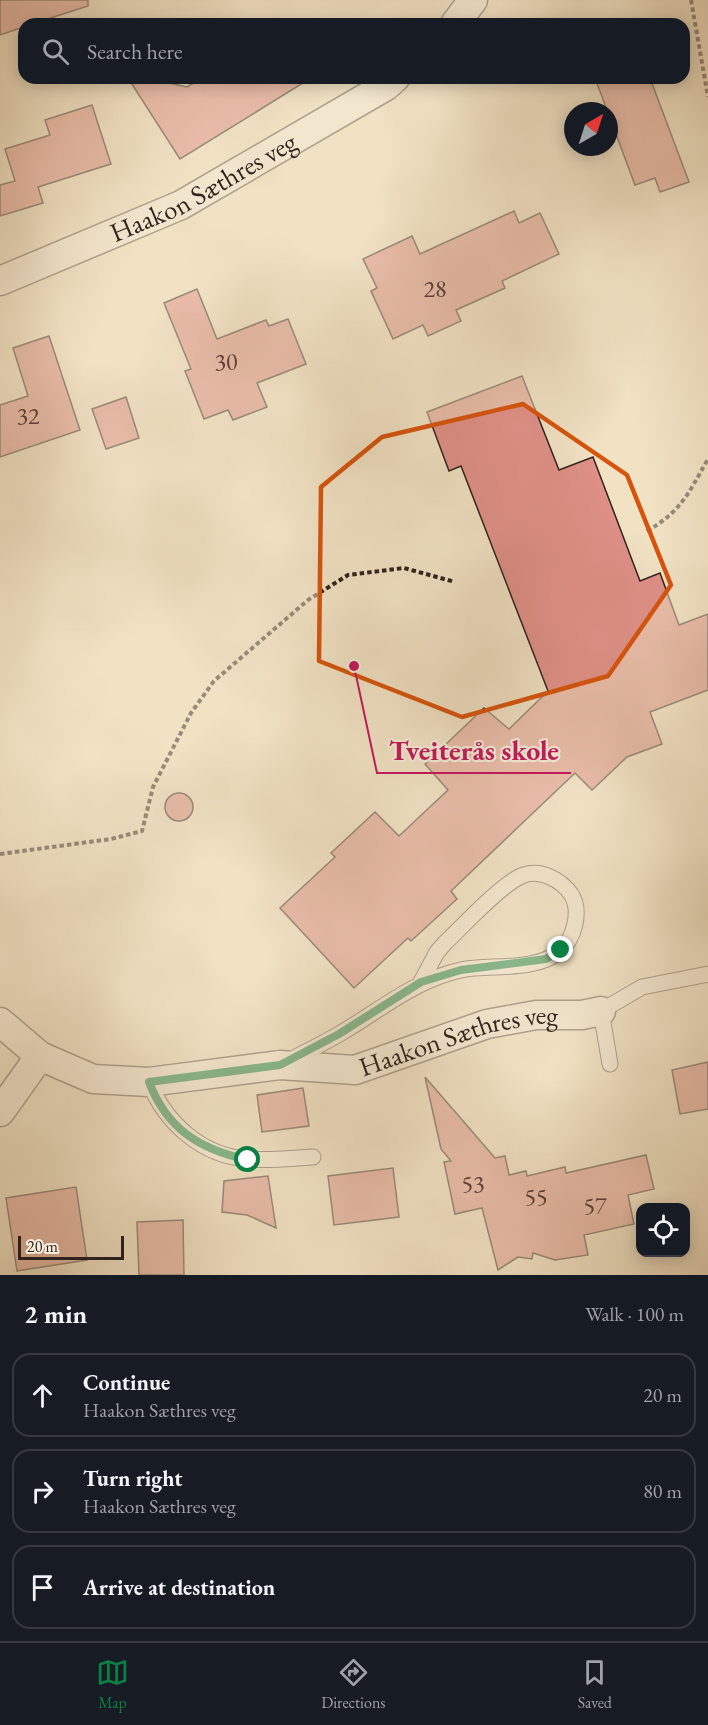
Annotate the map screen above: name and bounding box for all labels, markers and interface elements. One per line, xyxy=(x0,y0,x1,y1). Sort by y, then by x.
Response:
search box xyxy=(18,18,690,84)
icon: search xyxy=(39,35,72,68)
text: Search here xyxy=(87,37,182,66)
north arrow xyxy=(564,102,618,156)
street label: Haakon Sæthres veg xyxy=(104,124,303,250)
house number: 28 xyxy=(423,273,447,304)
house number: 30 xyxy=(214,346,238,377)
house number: 32 xyxy=(16,400,40,431)
callout: Tveiterås skole xyxy=(377,727,571,773)
text: Tveiterås skole xyxy=(389,732,559,768)
route end xyxy=(547,936,573,962)
street label: Haakon Sæthres veg xyxy=(354,997,558,1084)
route start xyxy=(234,1146,260,1172)
house number: 53 xyxy=(461,1168,485,1199)
house number: 55 xyxy=(524,1181,548,1212)
house number: 57 xyxy=(583,1190,607,1221)
map controls xyxy=(636,1203,690,1257)
button: locate xyxy=(636,1203,690,1257)
scale bar xyxy=(18,1233,124,1260)
text: 20 m xyxy=(27,1236,58,1257)
text: 2 min xyxy=(24,1297,87,1331)
text: Walk · 100 m xyxy=(585,1301,684,1327)
text: Continue xyxy=(83,1368,170,1397)
icon: ahead xyxy=(26,1379,59,1412)
text: 20 m xyxy=(643,1382,682,1408)
text: Haakon Sæthres veg xyxy=(83,1397,236,1423)
text: Turn right xyxy=(83,1464,182,1493)
icon: right xyxy=(26,1475,59,1508)
text: 80 m xyxy=(643,1478,682,1504)
text: Haakon Sæthres veg xyxy=(83,1493,236,1519)
icon: arrive xyxy=(26,1571,59,1604)
text: Arrive at destination xyxy=(83,1573,275,1602)
tab: Map xyxy=(96,1656,129,1713)
tab: Directions xyxy=(321,1656,386,1713)
tab: Saved xyxy=(578,1656,612,1713)

